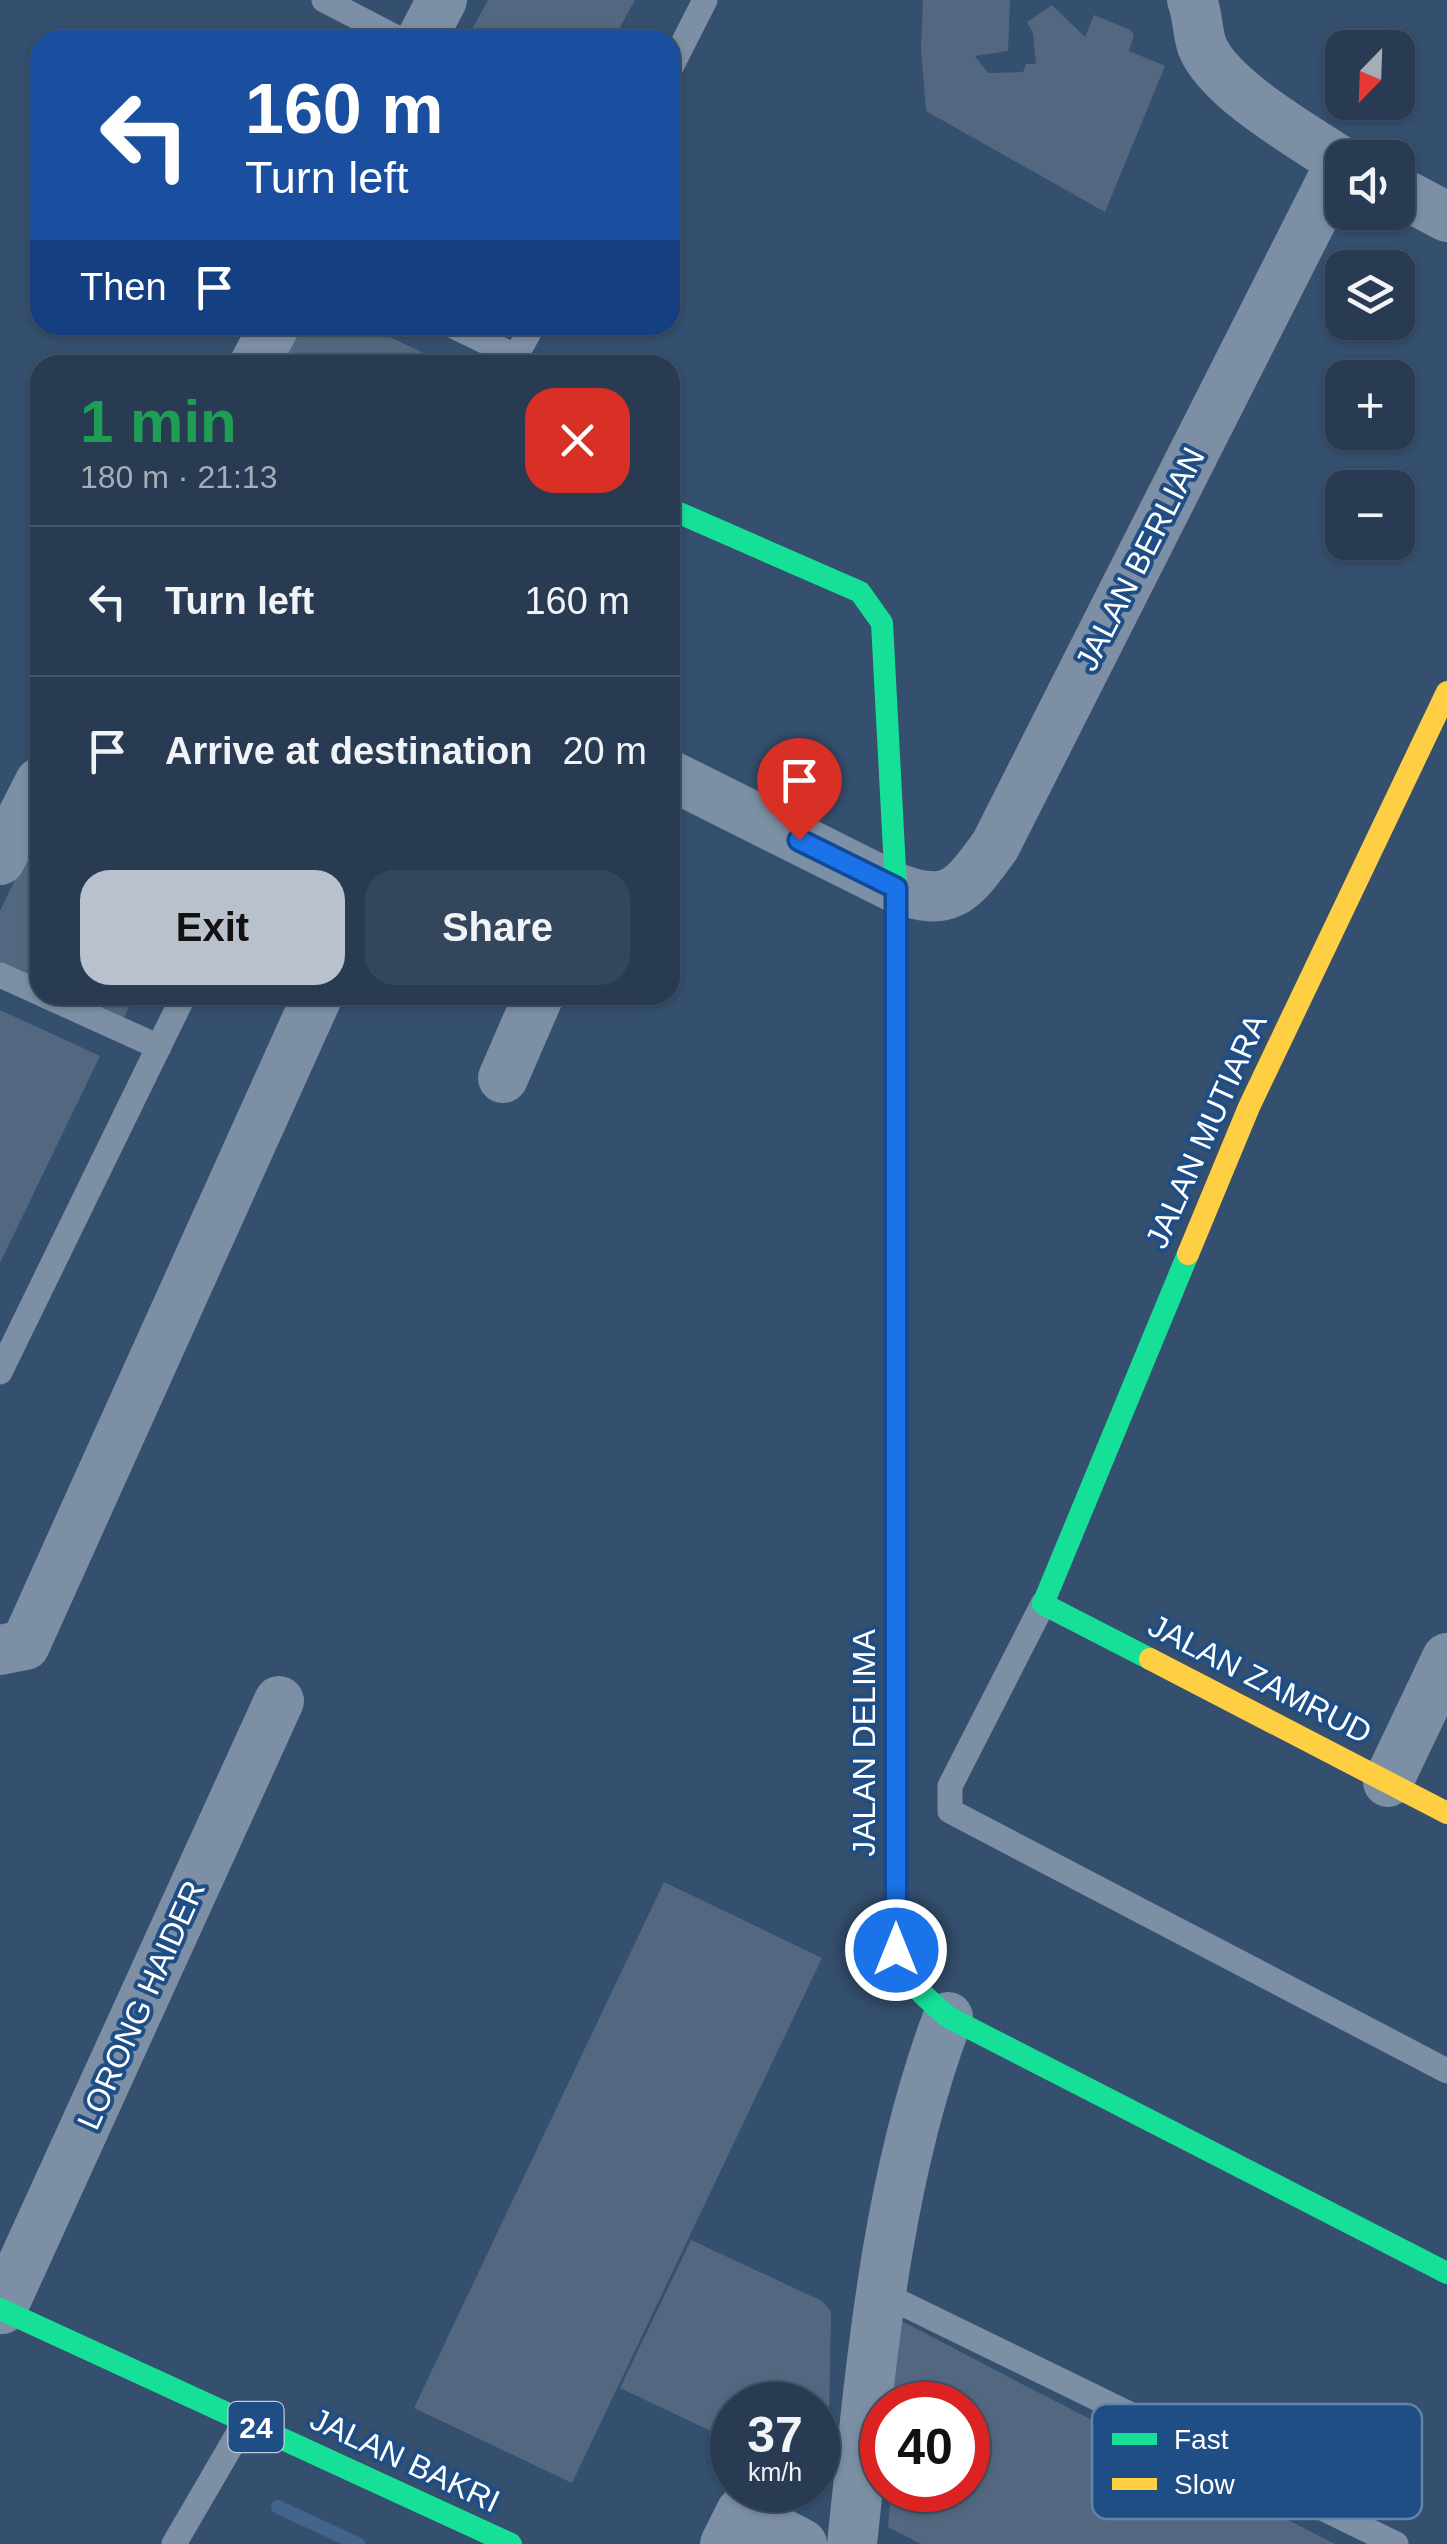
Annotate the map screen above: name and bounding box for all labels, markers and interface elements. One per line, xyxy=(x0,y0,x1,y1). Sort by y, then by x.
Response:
north arrow xyxy=(1325,30,1415,120)
map controls xyxy=(1325,30,1415,560)
icon: left xyxy=(80,70,210,200)
text: 160 m xyxy=(245,70,443,148)
button: sound xyxy=(1325,140,1415,230)
text: Turn left xyxy=(245,152,408,203)
button: layers xyxy=(1325,250,1415,340)
icon: arrive xyxy=(187,260,242,315)
text: Then xyxy=(80,266,167,308)
button: + xyxy=(1325,360,1415,450)
text: 1 min xyxy=(80,388,237,455)
button: close xyxy=(525,388,630,493)
street label: JALAN BERLIAN xyxy=(1068,441,1212,677)
text: 180 m · 21:13 xyxy=(80,459,277,495)
button: − xyxy=(1325,470,1415,560)
icon: left xyxy=(80,574,135,629)
text: Turn left xyxy=(165,580,314,622)
text: 160 m xyxy=(524,580,630,622)
icon: arrive xyxy=(80,724,135,779)
text: Arrive at destination xyxy=(165,730,532,772)
text: 20 m xyxy=(562,730,647,772)
pin xyxy=(757,738,842,841)
icon: arrive xyxy=(772,753,827,808)
button: Exit xyxy=(80,870,345,985)
button: Share xyxy=(365,870,630,985)
street label: JALAN MUTIARA xyxy=(1138,1008,1274,1254)
street label: JALAN ZAMRUD xyxy=(1143,1607,1377,1751)
street label: JALAN DELIMA xyxy=(846,1629,882,1857)
street label: LORONG HAIDER xyxy=(70,1875,212,2135)
position arrow xyxy=(844,1898,948,2002)
speed limit sign: 40 xyxy=(860,2382,990,2512)
street label: JALAN BAKRI xyxy=(305,2400,505,2520)
road number: 24 xyxy=(228,2402,284,2452)
legend xyxy=(1092,2404,1422,2519)
text: 37 xyxy=(747,2407,803,2463)
text: Fast xyxy=(1174,2424,1229,2455)
text: km/h xyxy=(748,2458,802,2486)
text: Slow xyxy=(1174,2469,1235,2500)

